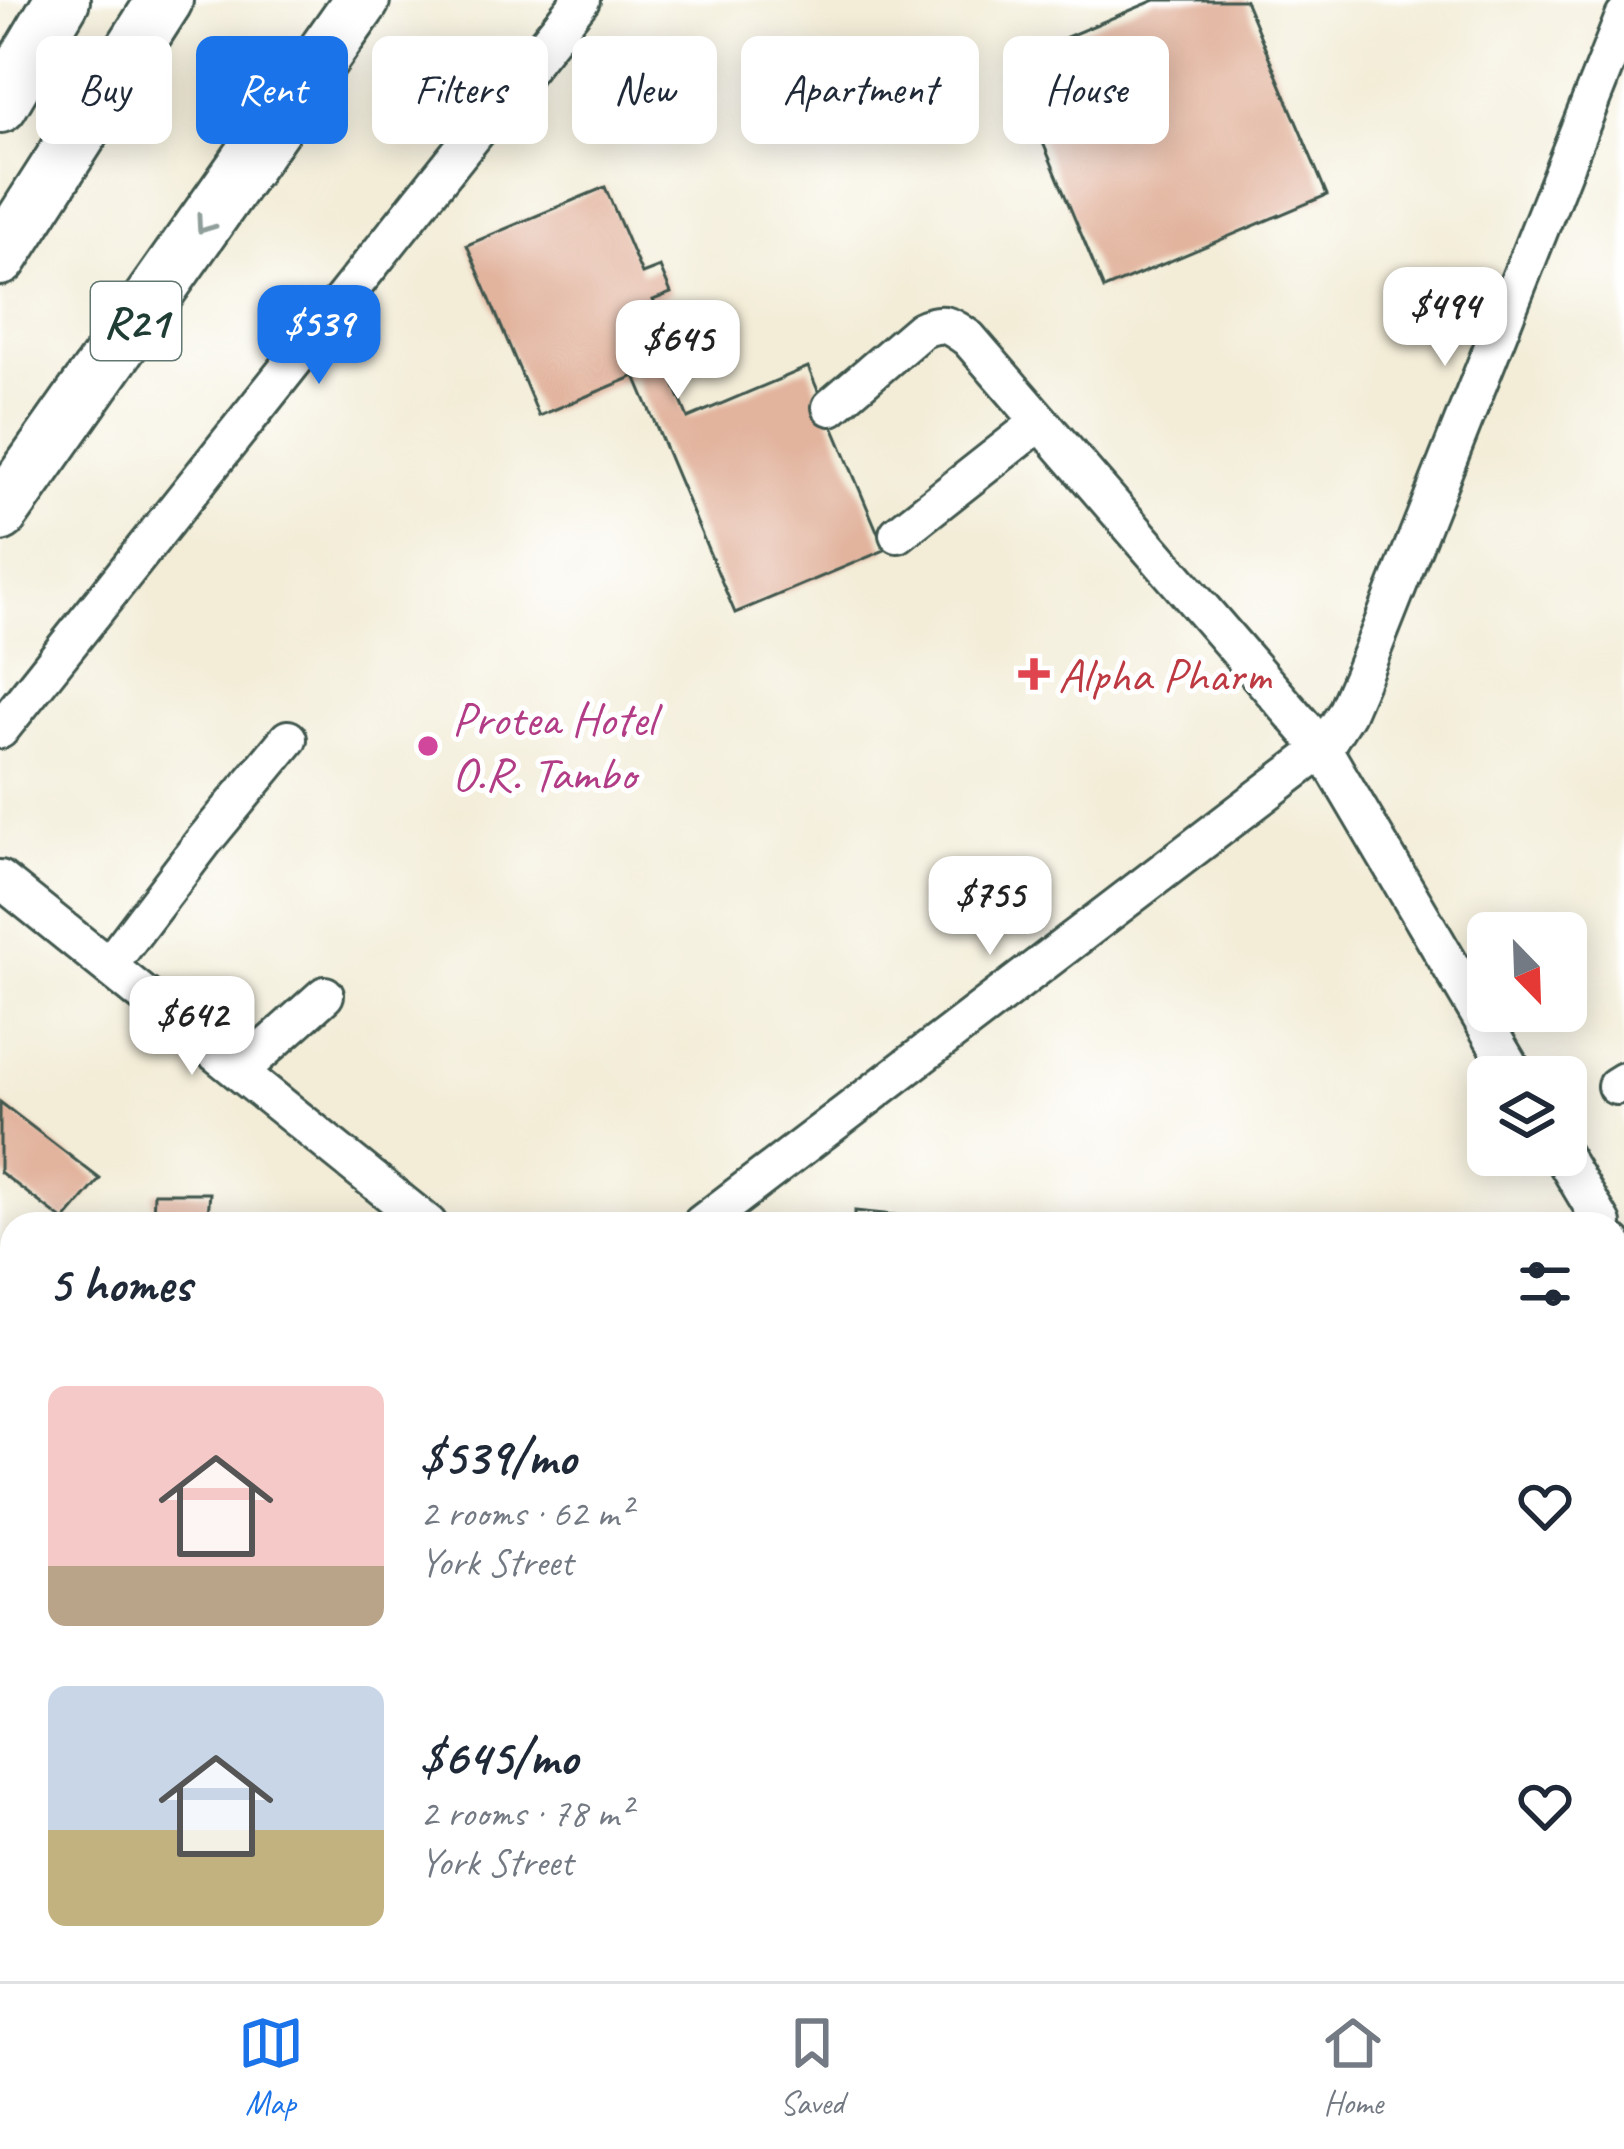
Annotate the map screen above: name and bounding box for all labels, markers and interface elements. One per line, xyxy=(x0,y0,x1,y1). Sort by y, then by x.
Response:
chip: Buy xyxy=(36,36,172,144)
chip: Rent xyxy=(196,36,348,144)
chip: Filters xyxy=(372,36,548,144)
chip: New xyxy=(572,36,717,144)
chip: Apartment xyxy=(741,36,979,144)
chip: House xyxy=(1003,36,1169,144)
one-way arrow xyxy=(196,211,218,233)
pin: $494 xyxy=(1374,267,1516,369)
text: $494 xyxy=(1410,281,1480,330)
road number: R21 xyxy=(91,282,181,360)
pin: $539 xyxy=(248,285,390,387)
text: $539 xyxy=(284,299,354,348)
pin: $645 xyxy=(607,300,749,402)
text: $645 xyxy=(643,314,713,363)
place label: Alpha Pharm xyxy=(1058,645,1272,705)
marker: Alpha Pharm xyxy=(1021,661,1047,687)
place label: Protea Hotel O.R. Tambo xyxy=(452,689,663,804)
marker: Protea Hotel O.R. Tambo xyxy=(415,733,441,759)
pin: $755 xyxy=(919,856,1061,958)
text: $755 xyxy=(956,870,1024,919)
north arrow xyxy=(1467,912,1587,1032)
map controls xyxy=(1467,912,1587,1176)
pin: $642 xyxy=(121,976,263,1078)
text: $642 xyxy=(156,990,228,1039)
button: layers xyxy=(1467,1056,1587,1176)
icon: filters xyxy=(1512,1251,1578,1317)
text: 5 homes xyxy=(48,1252,191,1316)
text: $539/mo xyxy=(420,1425,576,1489)
icon: home xyxy=(144,1434,288,1578)
icon: heart xyxy=(1512,1473,1578,1539)
text: 2 rooms · 62 m² xyxy=(420,1489,631,1538)
text: York Street xyxy=(420,1538,573,1587)
text: $645/mo xyxy=(420,1725,577,1789)
icon: home xyxy=(144,1734,288,1878)
icon: heart xyxy=(1512,1773,1578,1839)
text: 2 rooms · 78 m² xyxy=(420,1789,631,1838)
text: York Street xyxy=(420,1838,573,1887)
tab: Map xyxy=(238,2010,304,2124)
tab: Saved xyxy=(779,2010,845,2124)
tab: Home xyxy=(1320,2010,1386,2124)

